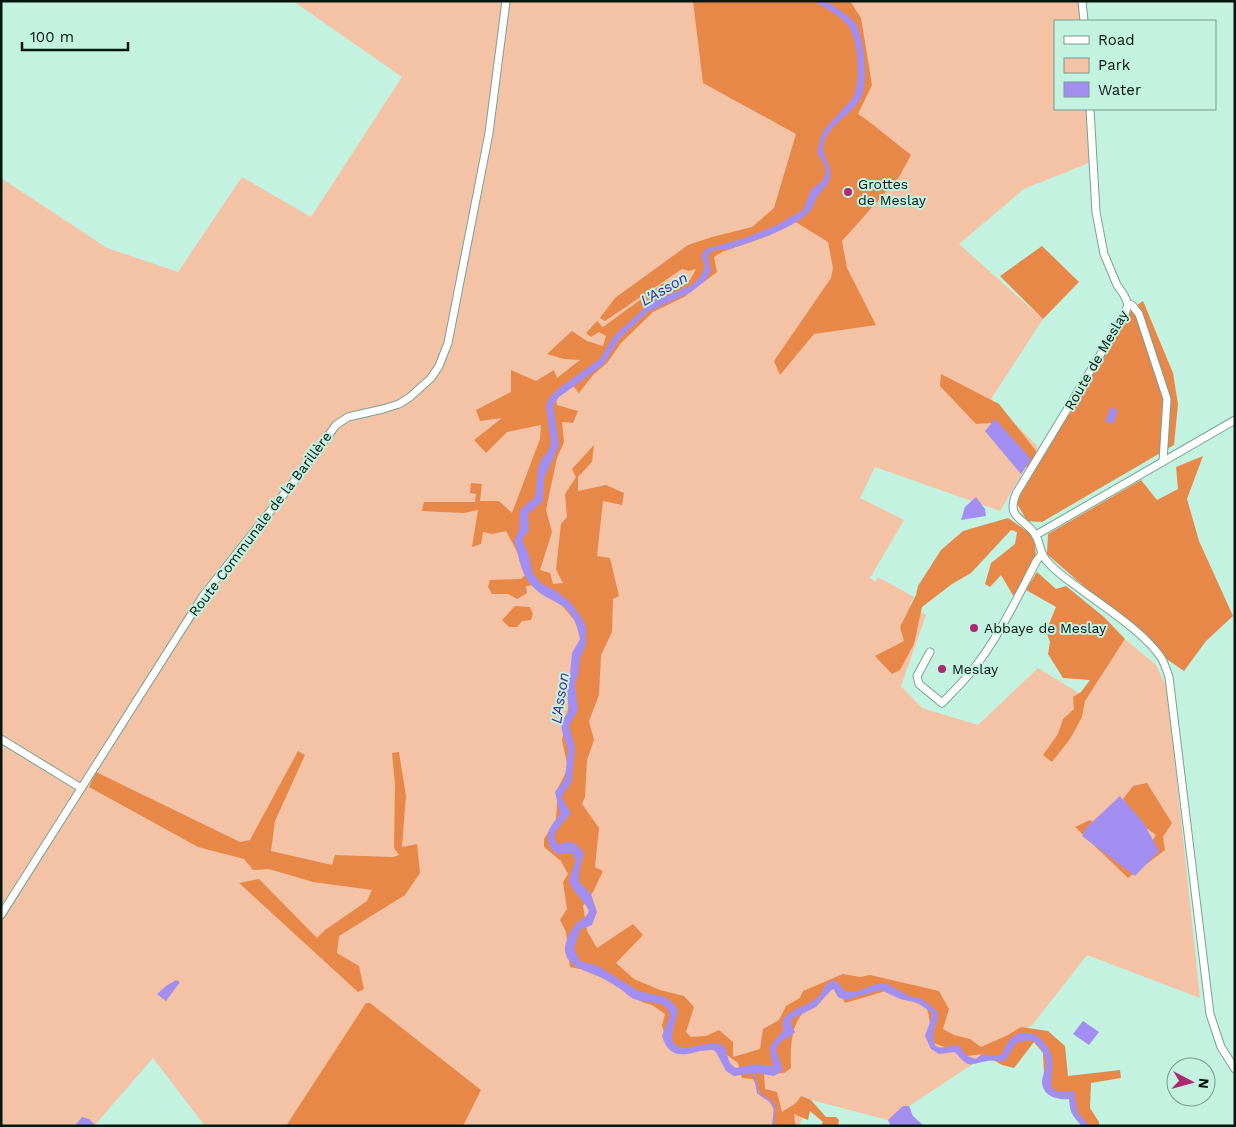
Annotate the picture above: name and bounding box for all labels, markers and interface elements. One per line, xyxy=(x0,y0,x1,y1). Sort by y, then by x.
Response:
scale bar xyxy=(22,20,129,52)
legend xyxy=(1054,20,1216,110)
text: 100 m xyxy=(30,28,74,46)
text: Road xyxy=(1098,31,1135,49)
text: Park xyxy=(1098,56,1131,74)
text: Water xyxy=(1098,81,1141,99)
place label: Grottes de Meslay xyxy=(858,176,927,208)
marker: Grottes de Meslay xyxy=(842,186,854,198)
water label: L'Asson xyxy=(637,268,691,310)
street label: Route de Meslay xyxy=(1061,306,1132,413)
street label: Route Communale de la Barillère xyxy=(185,429,335,619)
place label: Abbaye de Meslay xyxy=(984,620,1107,636)
marker: Abbaye de Meslay xyxy=(968,622,980,634)
place label: Meslay xyxy=(952,661,999,677)
marker: Meslay xyxy=(936,663,948,675)
water label: L'Asson xyxy=(547,671,573,725)
north arrow xyxy=(1166,1057,1216,1107)
text: N xyxy=(1195,1077,1212,1089)

